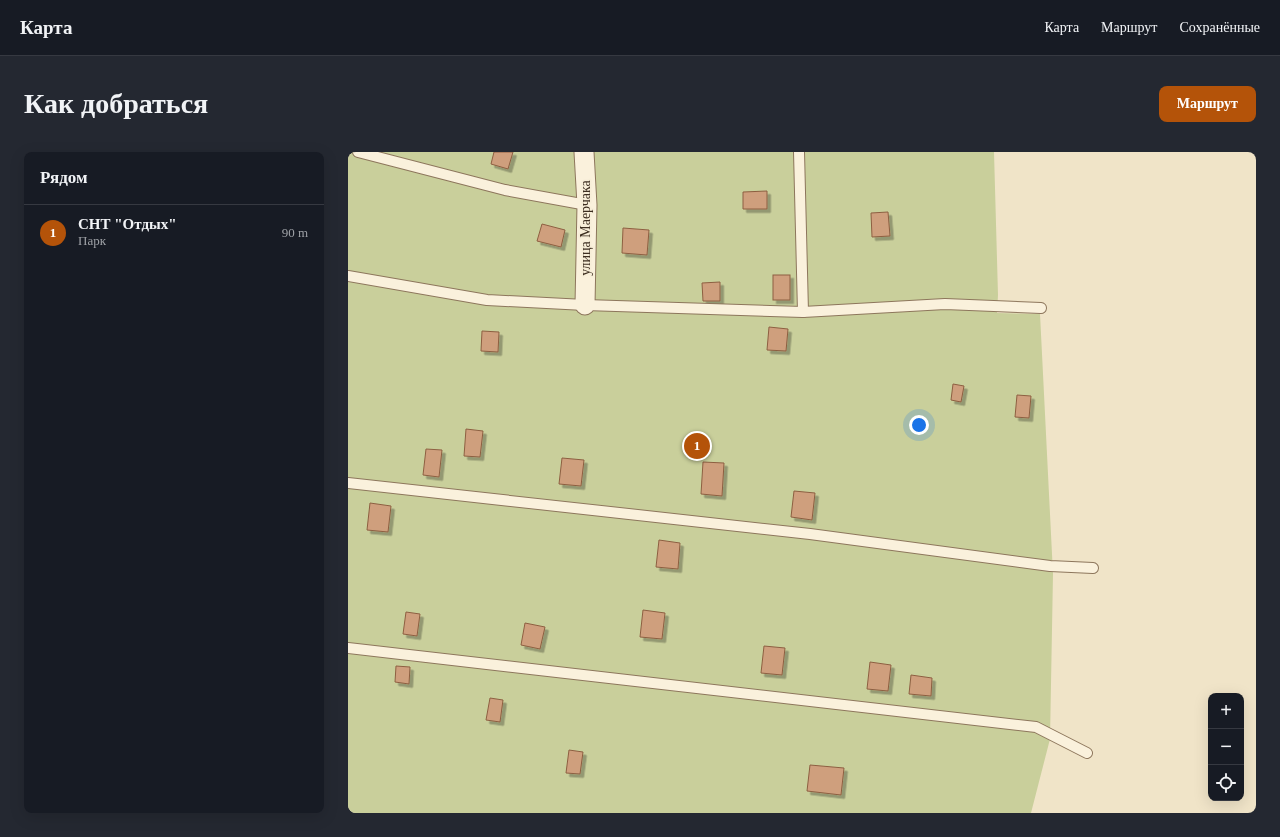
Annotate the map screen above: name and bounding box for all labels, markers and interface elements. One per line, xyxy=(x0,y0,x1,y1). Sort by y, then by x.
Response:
text: Карта xyxy=(20,17,72,38)
text: Карта xyxy=(1044,20,1079,35)
text: Маршрут xyxy=(1101,20,1157,35)
text: Сохранённые xyxy=(1179,20,1260,35)
button: Маршрут xyxy=(1159,86,1256,122)
text: Как добраться xyxy=(24,88,208,119)
text: Рядом xyxy=(40,168,88,187)
street label: улица Маерчака xyxy=(578,179,593,276)
text: СНТ "Отдых" xyxy=(78,216,177,232)
text: 1 xyxy=(50,225,56,240)
text: 90 m xyxy=(282,225,308,240)
text: Парк xyxy=(78,233,106,248)
your location xyxy=(909,415,929,435)
pin: 1 xyxy=(684,431,710,461)
map controls xyxy=(1208,693,1244,801)
button: + xyxy=(1208,693,1244,729)
button: − xyxy=(1208,729,1244,765)
button: locate xyxy=(1208,765,1244,801)

